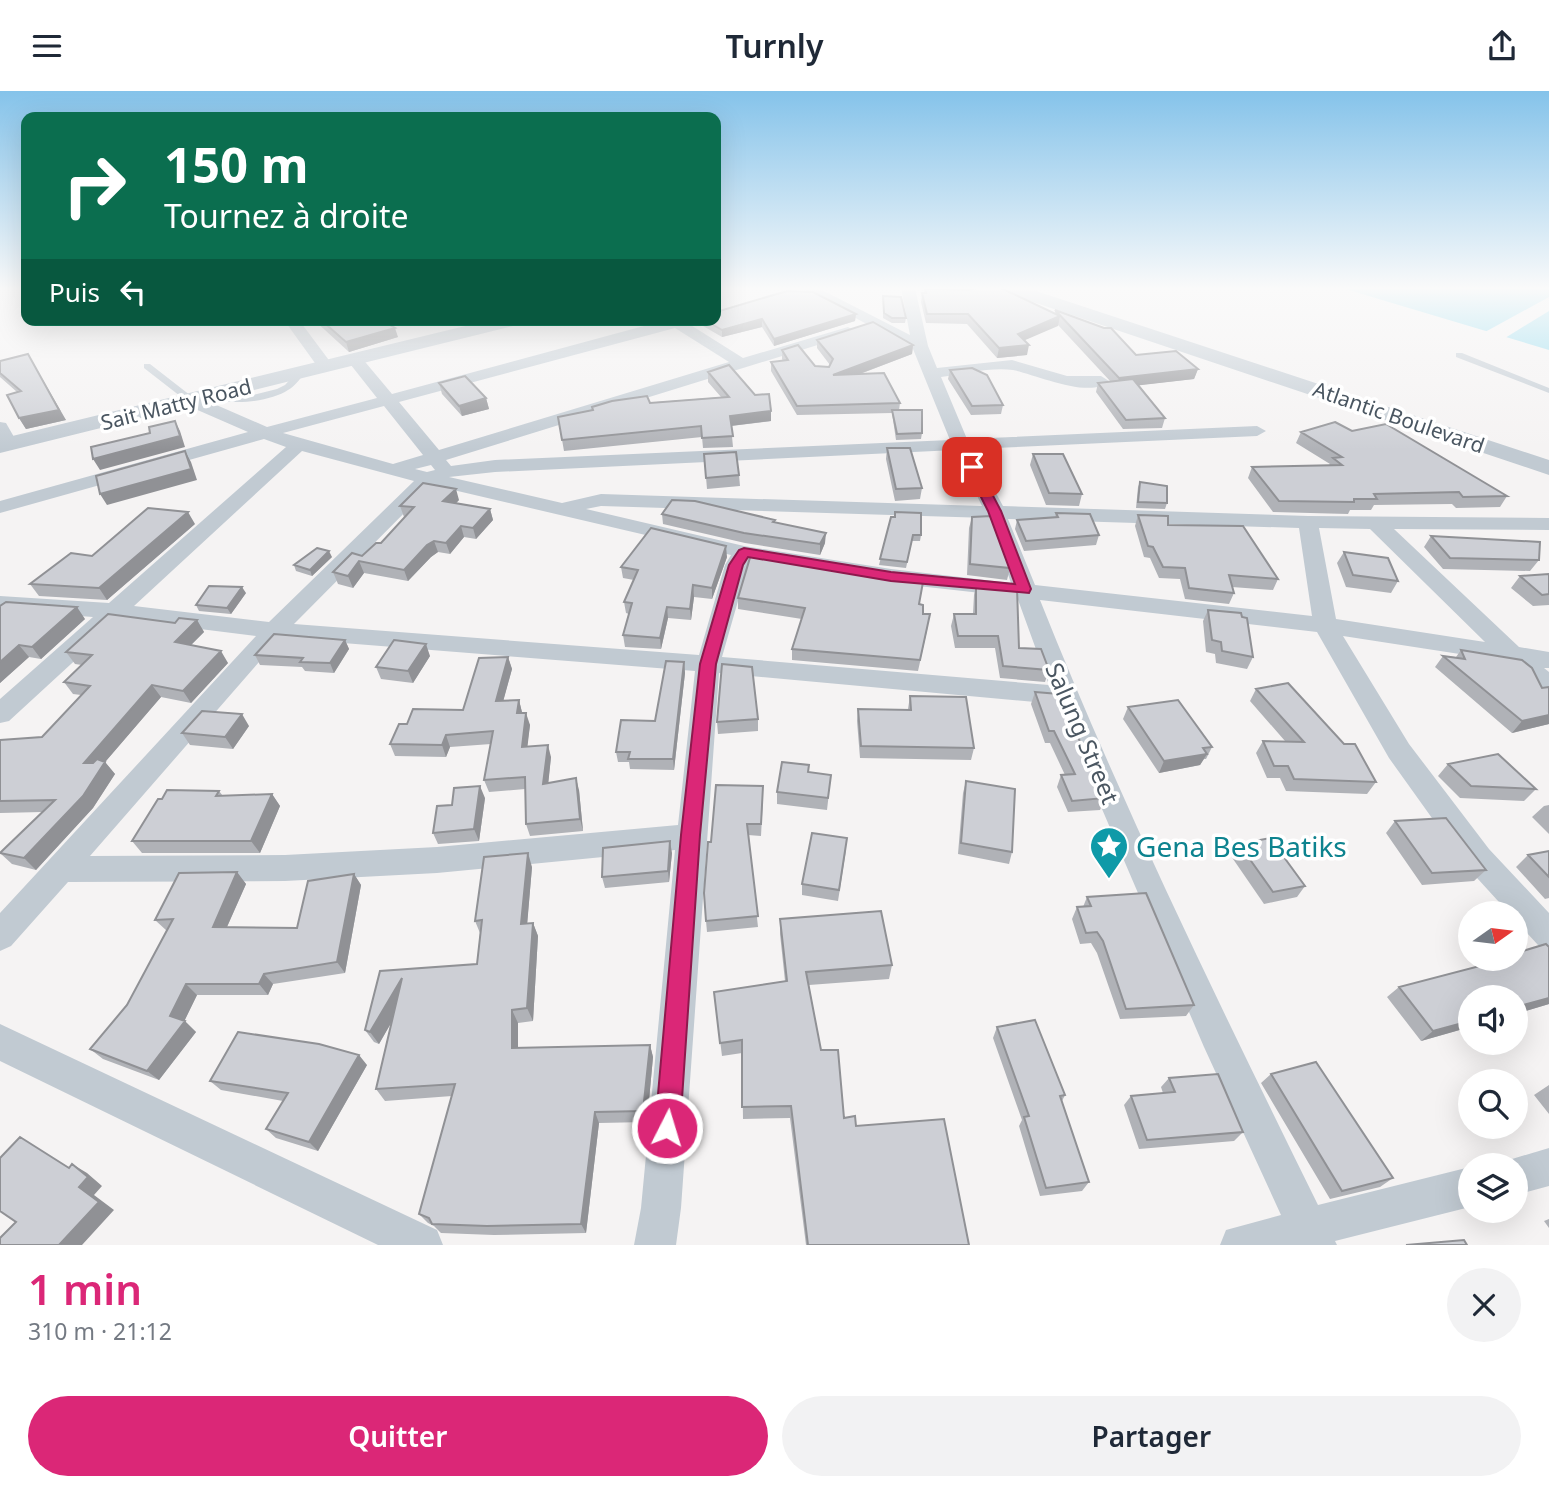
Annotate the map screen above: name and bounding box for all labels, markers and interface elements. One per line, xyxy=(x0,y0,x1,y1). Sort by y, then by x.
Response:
text: Turnly xyxy=(726,24,823,67)
icon: menu xyxy=(28,27,66,65)
icon: share xyxy=(1483,27,1521,65)
text: 150 m xyxy=(164,131,309,197)
icon: right xyxy=(49,140,140,231)
text: Tournez à droite xyxy=(164,194,409,237)
icon: left xyxy=(114,273,152,311)
text: Puis xyxy=(49,274,100,310)
street label: Sait Matty Road xyxy=(98,372,254,436)
street label: Atlantic Boulevard xyxy=(1310,375,1488,459)
pin xyxy=(942,437,1002,497)
icon: arrive xyxy=(953,448,991,486)
street label: Salung Street xyxy=(1038,657,1128,809)
place icon: Gena Bes Batiks xyxy=(1088,825,1130,880)
place label: Gena Bes Batiks xyxy=(1136,827,1347,865)
north arrow xyxy=(1458,901,1528,971)
map controls xyxy=(1458,901,1528,1223)
button: sound xyxy=(1458,985,1528,1055)
button: search xyxy=(1458,1069,1528,1139)
position arrow xyxy=(630,1091,704,1165)
button: layers xyxy=(1458,1153,1528,1223)
text: 1 min xyxy=(28,1260,142,1317)
button: close xyxy=(1447,1268,1521,1342)
text: 310 m · 21:12 xyxy=(28,1315,172,1347)
button: Quitter xyxy=(28,1396,768,1476)
button: Partager xyxy=(782,1396,1521,1476)

